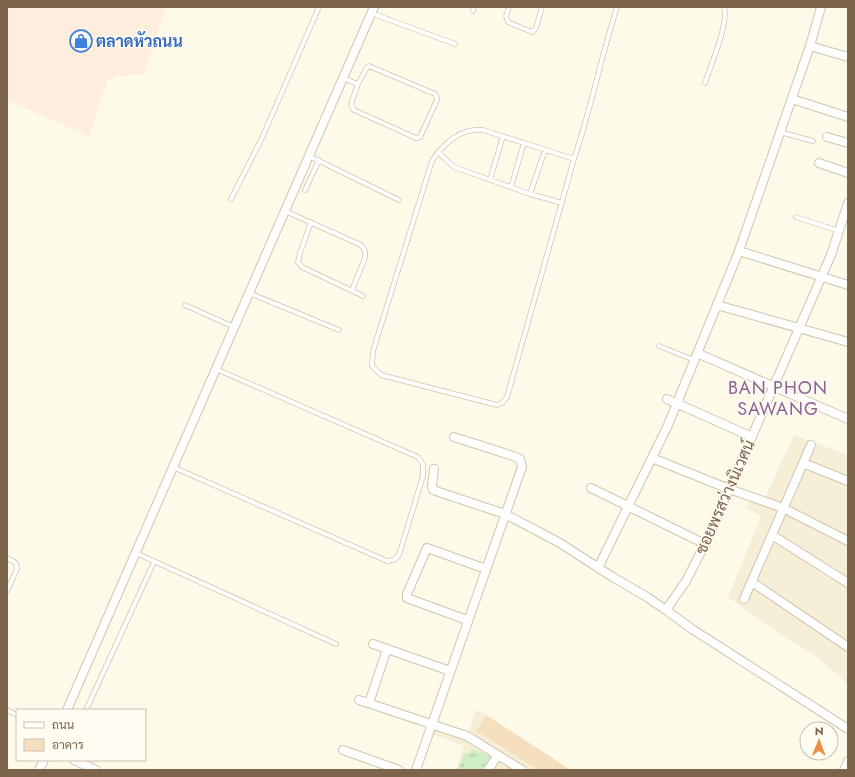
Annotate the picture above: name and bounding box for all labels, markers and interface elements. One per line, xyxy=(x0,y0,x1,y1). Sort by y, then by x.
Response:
shop icon: ตลาดหัวถนน xyxy=(68,28,94,54)
place label: ตลาดหัวถนน xyxy=(96,30,183,53)
district label: BAN PHON SAWANG xyxy=(728,375,828,422)
street label: ซอยพรสว่างนิเวศน์ xyxy=(688,436,761,558)
legend xyxy=(16,709,146,761)
text: ถนน xyxy=(52,716,75,734)
north arrow xyxy=(799,721,839,761)
text: N xyxy=(815,723,824,739)
text: อาคาร xyxy=(52,736,84,754)

